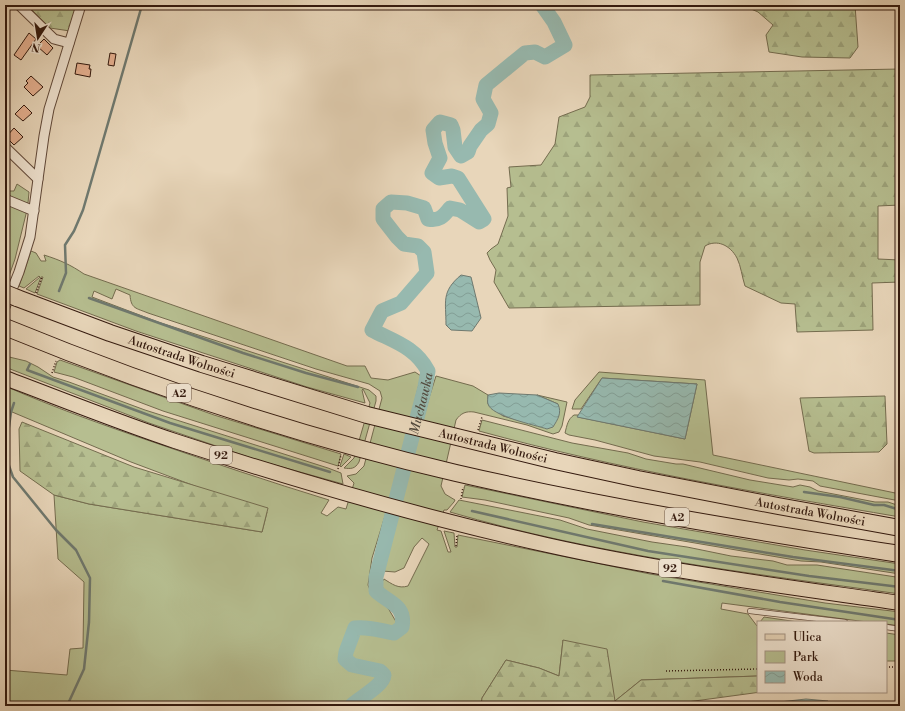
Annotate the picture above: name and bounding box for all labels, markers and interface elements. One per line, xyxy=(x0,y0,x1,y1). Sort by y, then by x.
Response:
north arrow xyxy=(18,18,58,58)
text: N xyxy=(30,39,42,55)
street label: Autostrada Wolności xyxy=(125,332,237,382)
water label: Muchawka xyxy=(406,371,437,436)
road number: A2 xyxy=(167,384,191,402)
street label: Autostrada Wolności xyxy=(436,426,549,467)
road number: 92 xyxy=(210,446,232,464)
street label: Autostrada Wolności xyxy=(753,495,866,530)
road number: A2 xyxy=(665,508,689,526)
road number: 92 xyxy=(659,559,681,577)
legend xyxy=(757,621,887,693)
text: Ulica xyxy=(793,630,822,645)
text: Park xyxy=(793,650,819,665)
text: Woda xyxy=(792,670,824,685)

